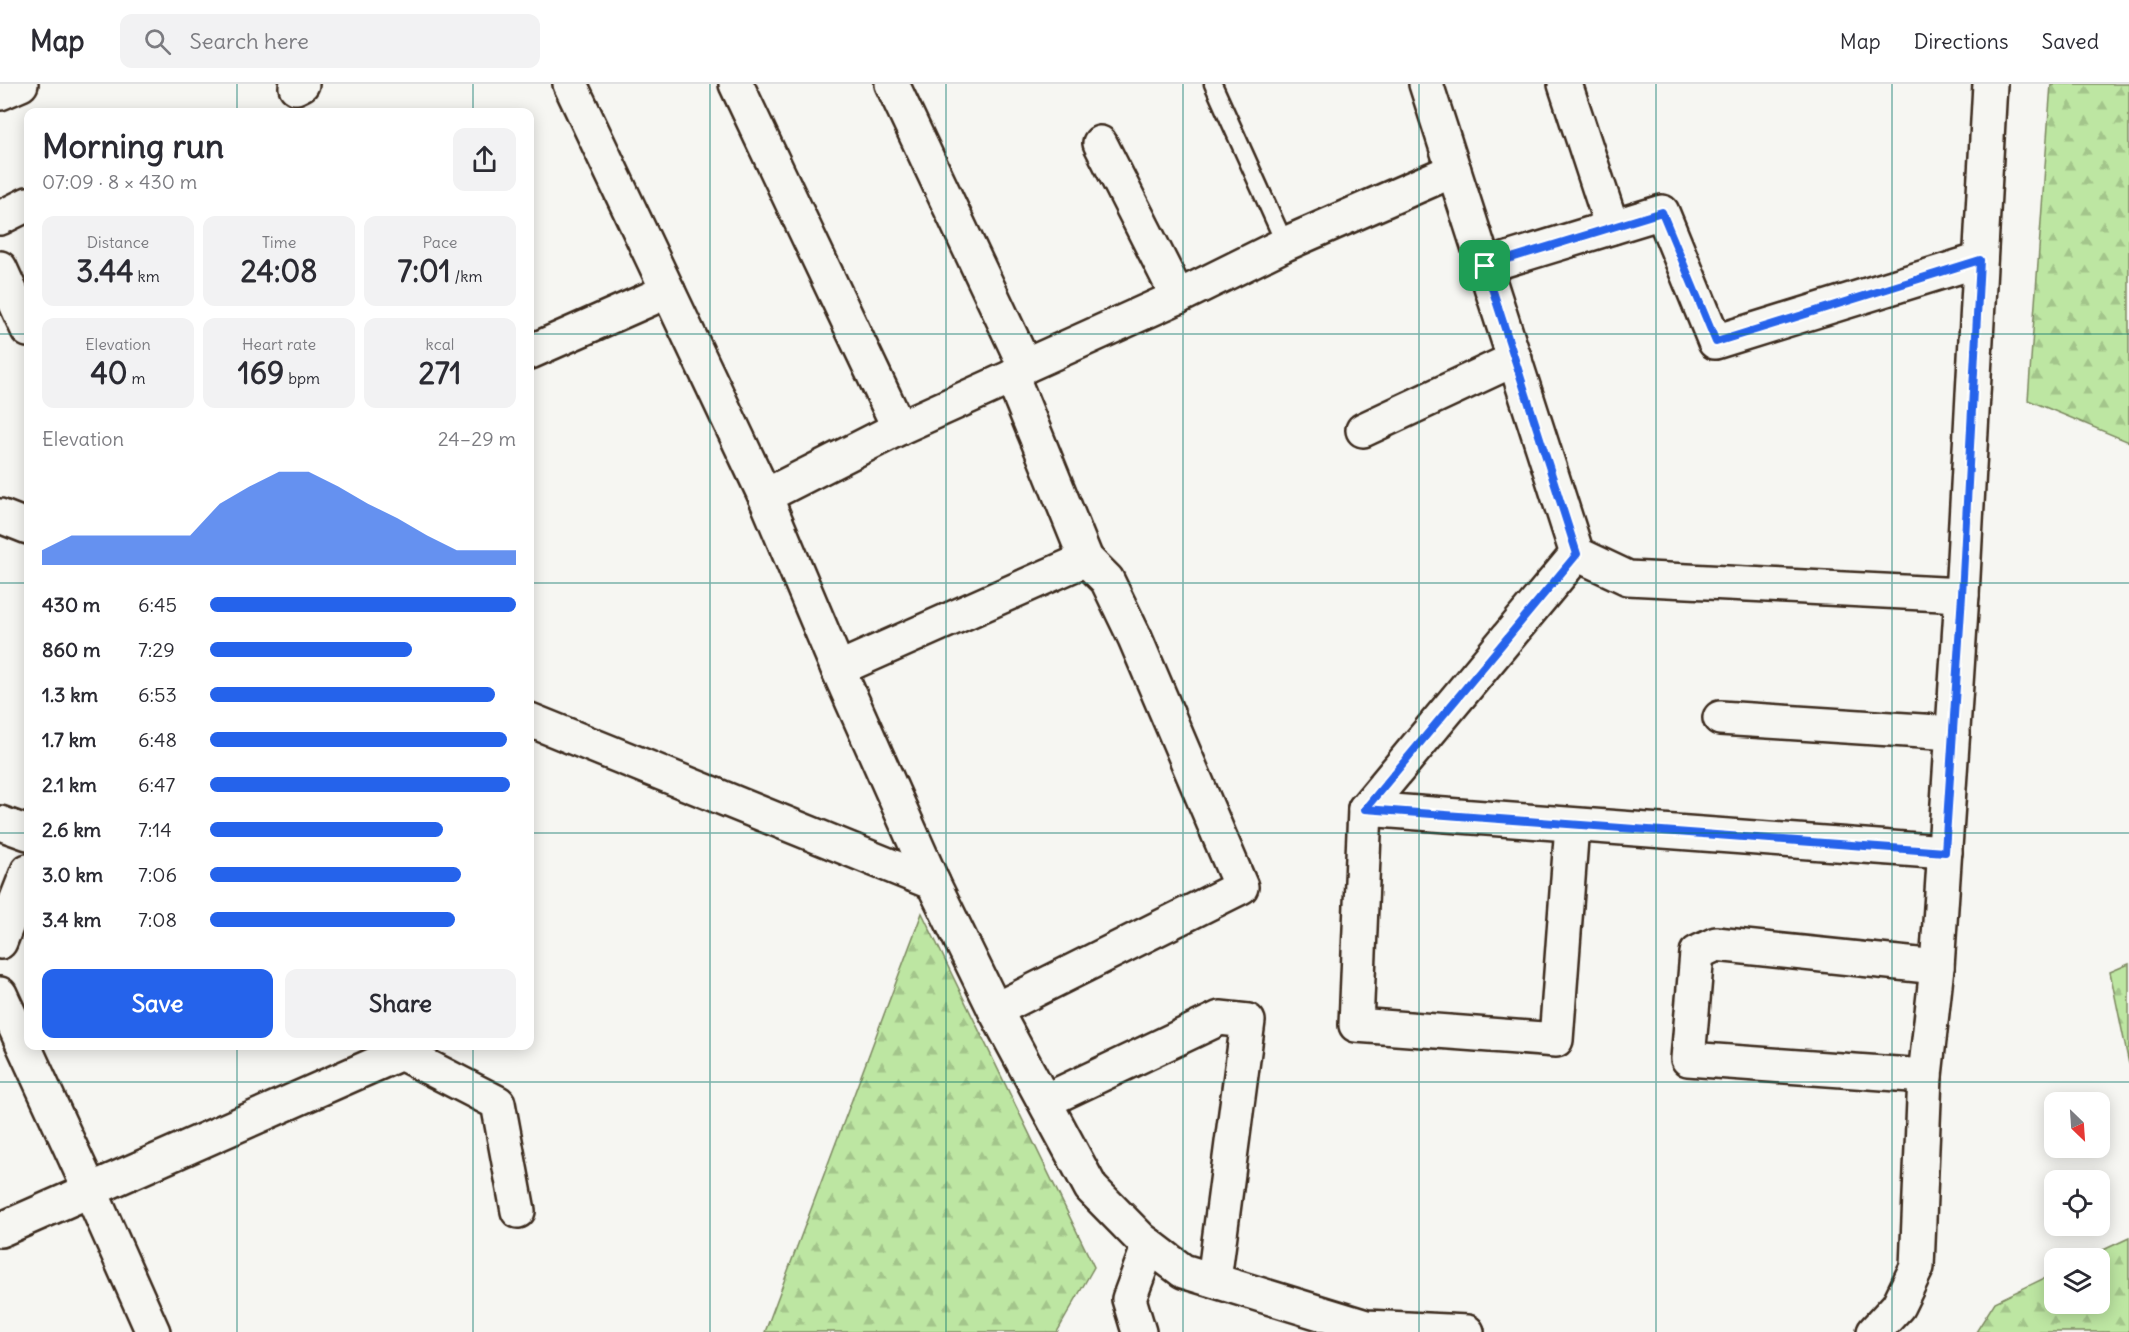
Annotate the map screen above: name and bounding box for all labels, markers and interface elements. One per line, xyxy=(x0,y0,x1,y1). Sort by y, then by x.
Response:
search box xyxy=(120,14,540,68)
text: Map xyxy=(30,23,84,59)
icon: search xyxy=(141,25,174,58)
text: Search here xyxy=(189,27,309,55)
text: Map xyxy=(1840,28,1881,55)
text: Directions xyxy=(1914,28,2008,55)
text: Saved xyxy=(2041,28,2099,55)
text: Morning run xyxy=(42,125,224,167)
button: share xyxy=(453,128,516,191)
text: 07:09 · 8 × 430 m xyxy=(42,169,197,194)
text: Distance xyxy=(87,232,149,252)
text: Time xyxy=(262,232,296,252)
text: Pace xyxy=(423,232,457,252)
pin xyxy=(1459,240,1510,291)
icon: arrive xyxy=(1468,249,1501,282)
text: 3.44 xyxy=(76,252,134,290)
text: 24:08 xyxy=(240,252,318,290)
text: 7:01 xyxy=(398,252,451,290)
text: km xyxy=(134,266,160,286)
text: /km xyxy=(451,266,482,286)
text: Elevation xyxy=(85,334,151,354)
text: Heart rate xyxy=(242,334,316,354)
text: kcal xyxy=(426,334,454,354)
text: 40 xyxy=(91,354,128,392)
text: 169 xyxy=(238,354,284,392)
text: 271 xyxy=(418,354,462,392)
text: m xyxy=(128,368,145,388)
text: bpm xyxy=(284,368,320,388)
text: Elevation xyxy=(42,426,124,451)
text: 24–29 m xyxy=(438,426,516,451)
text: 430 m xyxy=(42,592,100,617)
text: 6:45 xyxy=(138,592,177,617)
text: 860 m xyxy=(42,637,101,662)
text: 7:29 xyxy=(138,637,175,662)
text: 1.3 km xyxy=(42,682,98,707)
text: 6:53 xyxy=(138,682,177,707)
text: 1.7 km xyxy=(42,727,96,752)
text: 6:48 xyxy=(138,727,177,752)
text: 2.1 km xyxy=(42,772,97,797)
text: 6:47 xyxy=(138,772,175,797)
text: 2.6 km xyxy=(42,817,101,842)
text: 7:14 xyxy=(138,817,172,842)
text: 3.0 km xyxy=(42,862,103,887)
text: 7:06 xyxy=(138,862,177,887)
text: 3.4 km xyxy=(42,907,101,932)
text: 7:08 xyxy=(138,907,177,932)
button: Save xyxy=(42,969,273,1038)
button: Share xyxy=(285,969,516,1038)
north arrow xyxy=(2044,1092,2110,1158)
map controls xyxy=(2044,1092,2110,1314)
button: locate xyxy=(2044,1170,2110,1236)
button: layers xyxy=(2044,1248,2110,1314)

